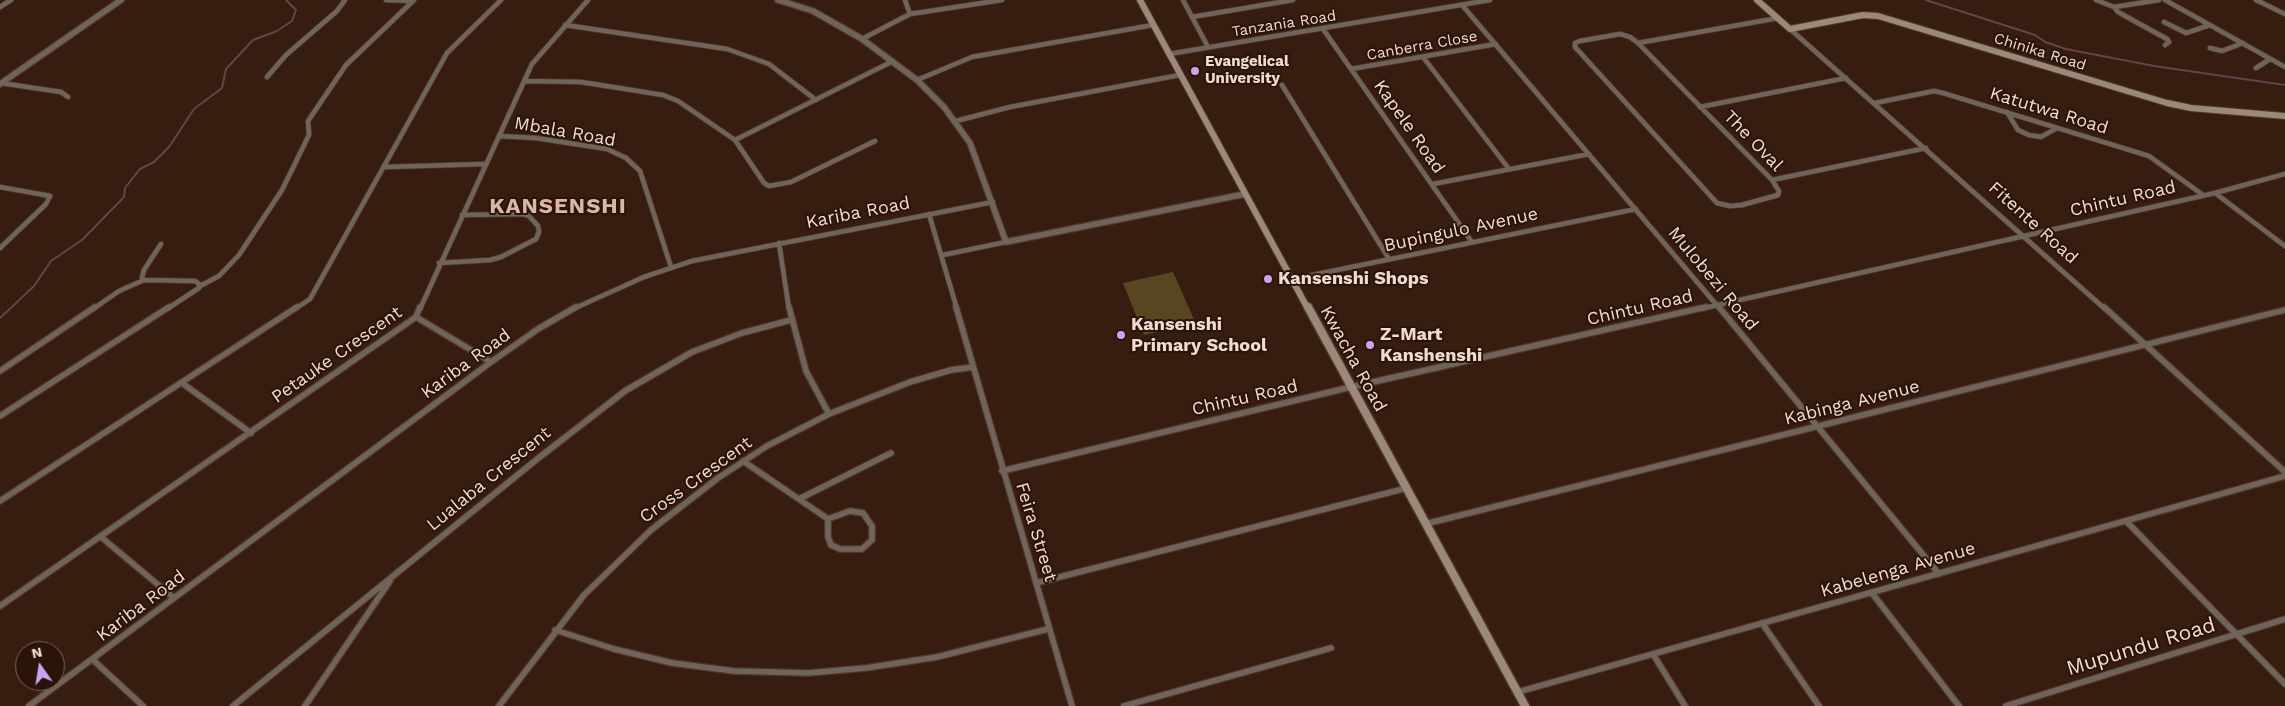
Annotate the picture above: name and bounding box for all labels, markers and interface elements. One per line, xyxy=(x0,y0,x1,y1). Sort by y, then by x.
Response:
street label: Tanzania Road xyxy=(1231,7,1337,41)
street label: Canberra Close xyxy=(1365,27,1479,65)
street label: Chinika Road xyxy=(1992,29,2088,75)
place label: Evangelical University xyxy=(1205,53,1289,88)
marker: Evangelical University xyxy=(1189,65,1201,77)
street label: Kapele Road xyxy=(1369,76,1449,178)
street label: Katutwa Road xyxy=(1987,83,2111,139)
street label: The Oval xyxy=(1719,106,1787,176)
street label: Mbala Road xyxy=(513,112,617,152)
street label: Chintu Road xyxy=(2068,176,2178,222)
street label: Fitente Road xyxy=(1984,177,2082,269)
street label: Kariba Road xyxy=(804,192,912,234)
district label: KANSENSHI xyxy=(488,194,628,220)
street label: Bupingulo Avenue xyxy=(1382,203,1540,257)
street label: Mulobezi Road xyxy=(1663,223,1763,335)
place label: Kansenshi Shops xyxy=(1278,268,1429,290)
marker: Kansenshi Shops xyxy=(1262,273,1274,285)
street label: Chintu Road xyxy=(1585,285,1695,331)
street label: Petauke Crescent xyxy=(268,302,406,408)
street label: Kwacha Road xyxy=(1315,302,1391,416)
place label: Kansenshi Primary School xyxy=(1131,314,1267,356)
street label: Kariba Road xyxy=(417,324,515,404)
place label: Z-Mart Kanshenshi xyxy=(1380,324,1482,366)
marker: Kansenshi Primary School xyxy=(1115,329,1127,341)
marker: Z-Mart Kanshenshi xyxy=(1364,339,1376,351)
street label: Chintu Road xyxy=(1190,375,1300,421)
street label: Kabinga Avenue xyxy=(1782,376,1922,430)
street label: Lualaba Crescent xyxy=(423,422,555,536)
street label: Cross Crescent xyxy=(636,432,756,528)
street label: Feira Street xyxy=(1011,480,1061,584)
street label: Kabelenga Avenue xyxy=(1818,538,1978,602)
street label: Kariba Road xyxy=(92,566,190,646)
street label: Mupundu Road xyxy=(2063,612,2219,682)
north arrow xyxy=(15,641,65,691)
text: N xyxy=(30,643,44,661)

